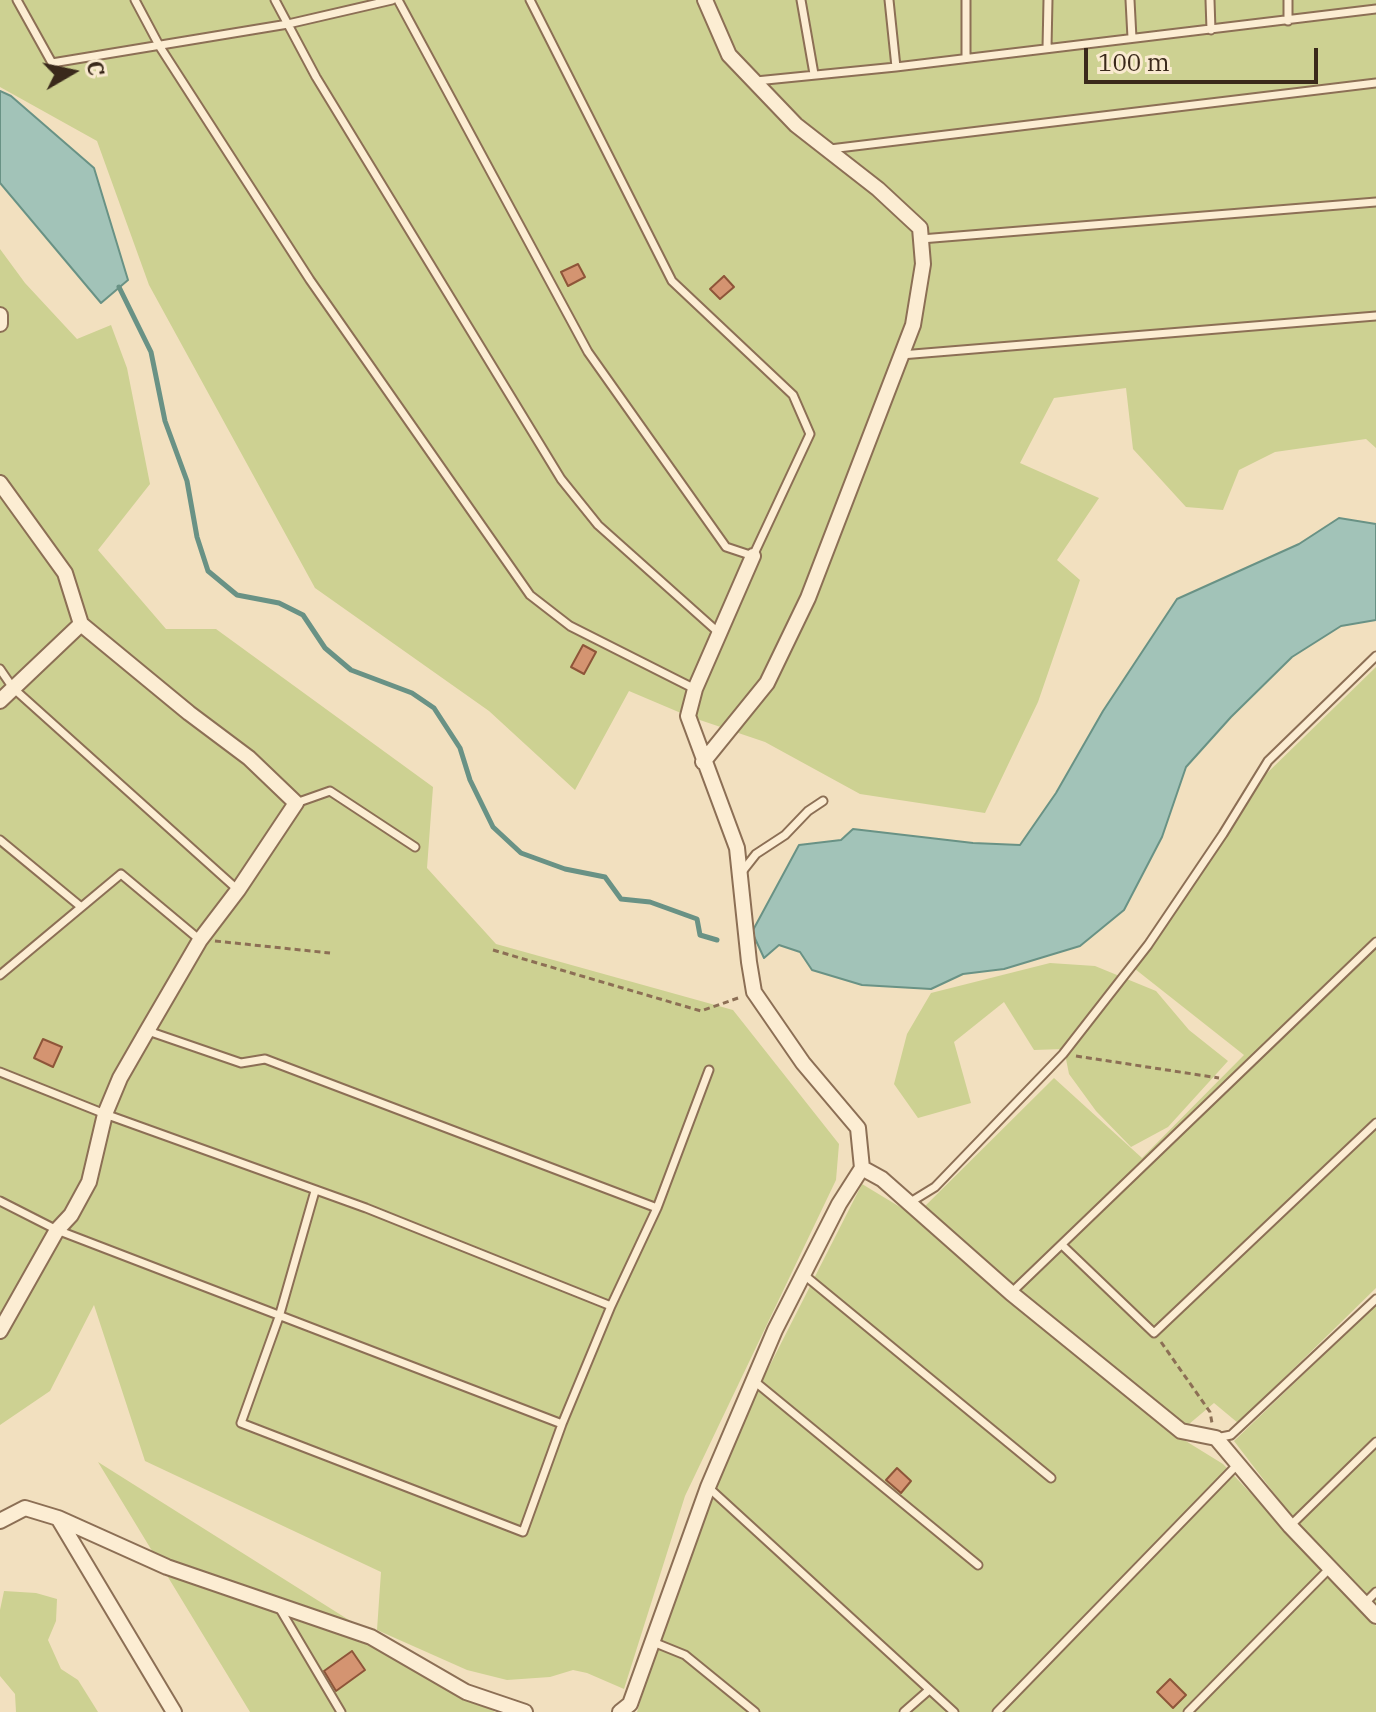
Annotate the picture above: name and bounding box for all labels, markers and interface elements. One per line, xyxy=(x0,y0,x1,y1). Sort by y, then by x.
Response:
north arrow xyxy=(32,32,112,112)
scale bar xyxy=(1088,32,1322,82)
text: 100 m xyxy=(1098,46,1170,78)
text: С xyxy=(81,59,112,78)

